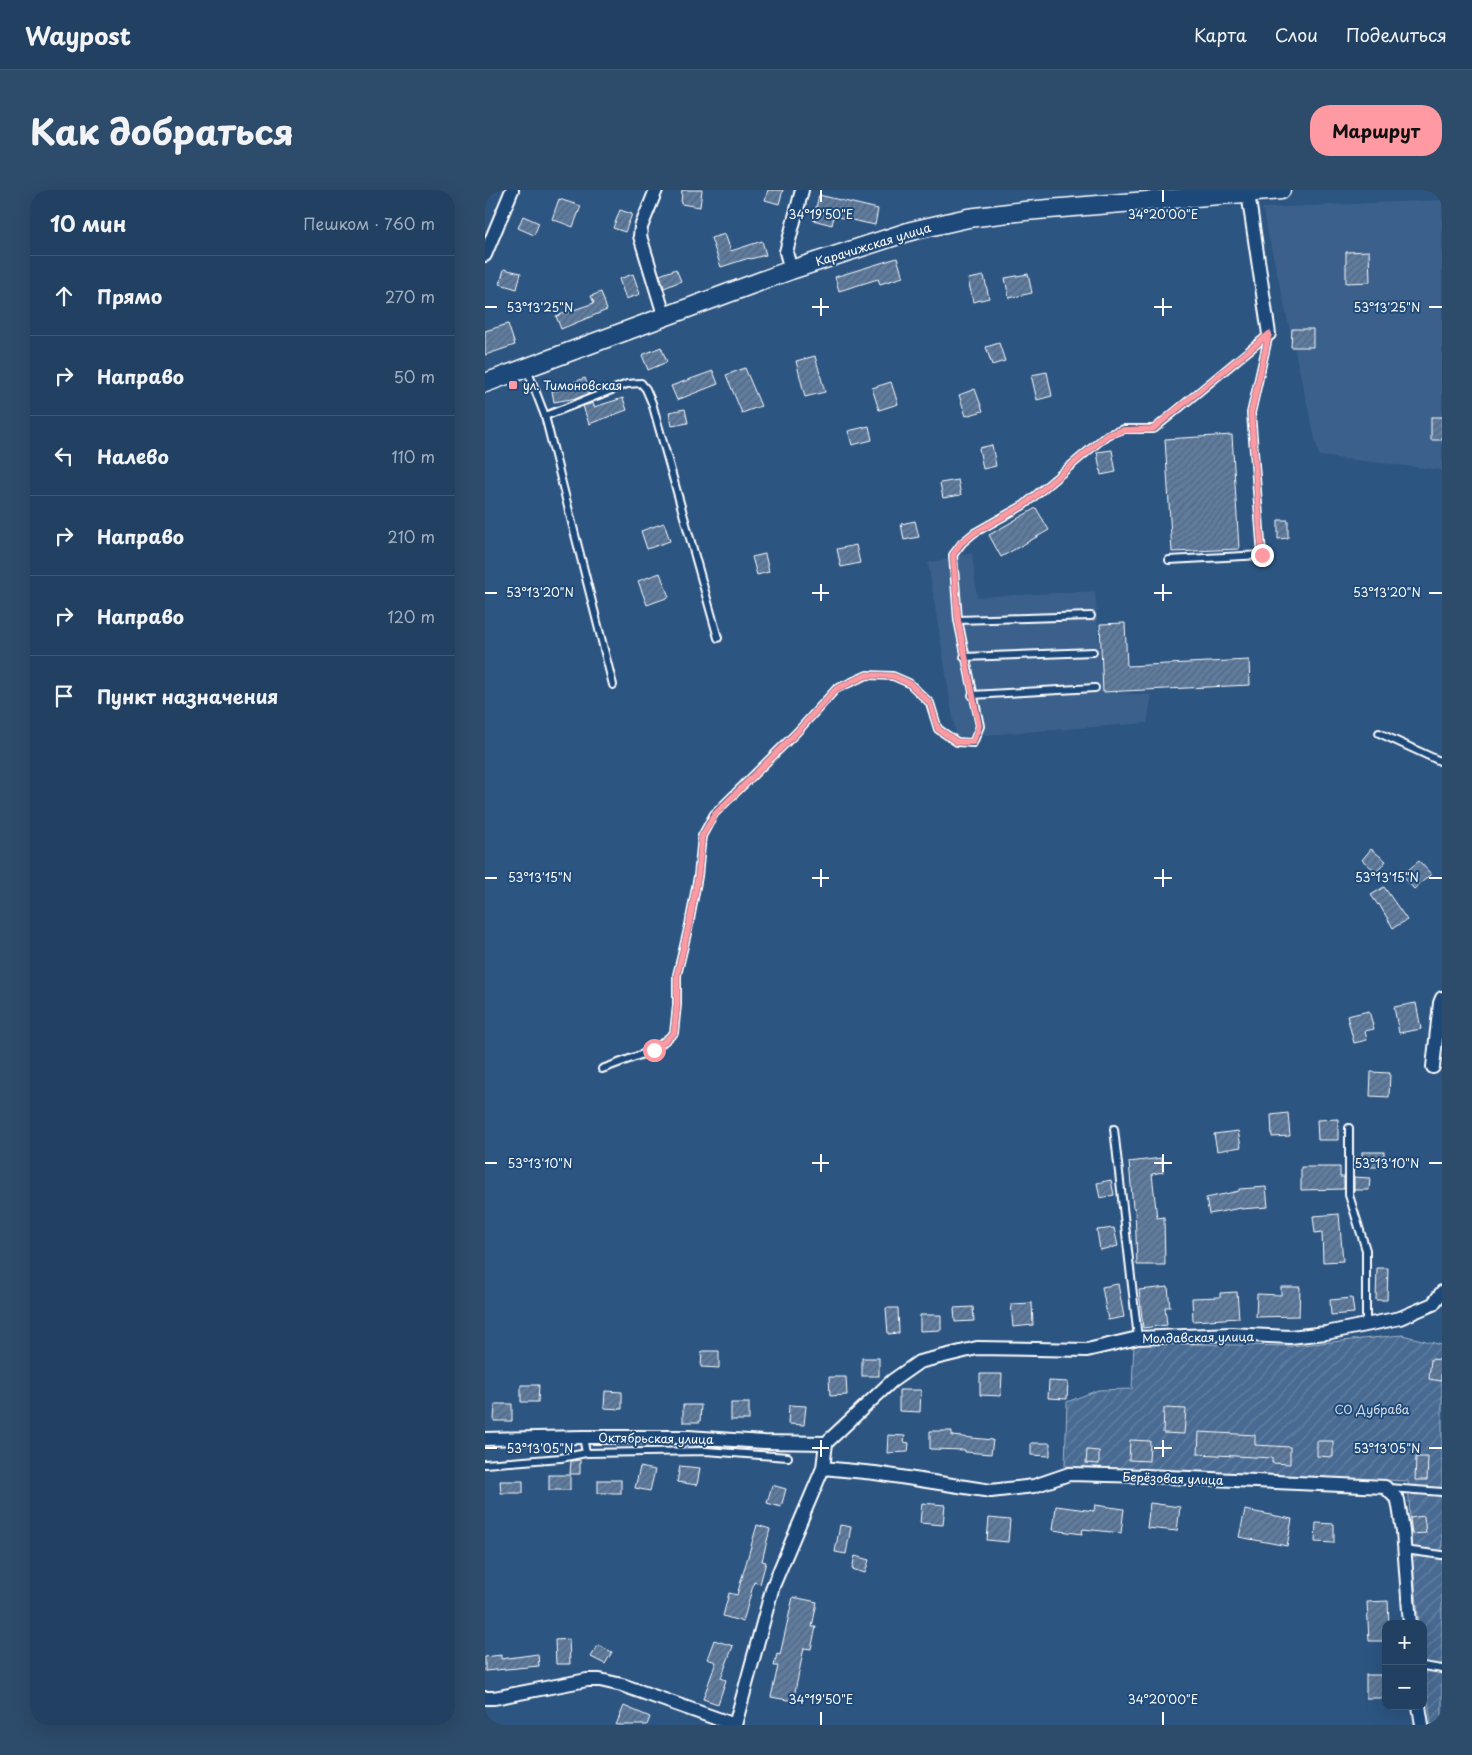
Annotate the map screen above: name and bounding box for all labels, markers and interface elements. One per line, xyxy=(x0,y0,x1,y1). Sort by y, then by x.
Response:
text: Waypost xyxy=(25,17,131,53)
text: Карта xyxy=(1194,21,1247,48)
text: Слои xyxy=(1275,21,1318,48)
text: Поделиться xyxy=(1346,21,1447,48)
text: Как добраться xyxy=(30,104,294,157)
button: Маршрут xyxy=(1310,105,1442,156)
text: 34°19'50"E xyxy=(789,205,853,223)
text: 34°20'00"E xyxy=(1128,205,1198,223)
text: 10 мин xyxy=(50,207,126,239)
text: Пешком · 760 m xyxy=(303,211,435,235)
street label: Карачижская улица xyxy=(813,218,933,270)
icon: ahead xyxy=(50,282,78,310)
text: Прямо xyxy=(97,282,162,310)
text: 270 m xyxy=(385,284,435,308)
text: 53°13'25"N xyxy=(507,298,573,316)
text: 53°13'25"N xyxy=(1354,298,1420,316)
icon: right xyxy=(50,362,78,390)
text: Направо xyxy=(97,362,184,390)
text: 50 m xyxy=(394,364,435,388)
place label: ул. Тимоновская xyxy=(523,376,622,394)
marker: ул. Тимоновская xyxy=(507,379,519,391)
icon: left xyxy=(50,442,78,470)
text: Налево xyxy=(97,442,169,470)
text: 110 m xyxy=(392,444,435,468)
icon: right xyxy=(50,522,78,550)
text: Направо xyxy=(97,522,184,550)
text: 210 m xyxy=(387,524,435,548)
route end xyxy=(1251,544,1274,567)
text: 53°13'20"N xyxy=(506,583,574,601)
text: 53°13'20"N xyxy=(1353,583,1421,601)
icon: right xyxy=(50,602,78,630)
text: Направо xyxy=(97,602,184,630)
text: 120 m xyxy=(388,604,435,628)
icon: arrive xyxy=(50,682,78,710)
text: Пункт назначения xyxy=(97,682,278,710)
text: 53°13'15"N xyxy=(508,868,572,886)
text: 53°13'15"N xyxy=(1355,868,1419,886)
route start xyxy=(643,1039,666,1062)
text: 53°13'10"N xyxy=(508,1154,572,1172)
text: 53°13'10"N xyxy=(1355,1154,1419,1172)
street label: Молдавская улица xyxy=(1142,1327,1255,1347)
park label: СО Дубрава xyxy=(1335,1400,1410,1418)
street label: Октябрьская улица xyxy=(598,1428,714,1448)
text: 53°13'05"N xyxy=(507,1439,573,1457)
text: 53°13'05"N xyxy=(1354,1439,1420,1457)
street label: Берёзовая улица xyxy=(1122,1467,1224,1489)
map controls xyxy=(1382,1620,1427,1710)
button: + xyxy=(1382,1620,1427,1665)
button: − xyxy=(1382,1665,1427,1710)
text: 34°19'50"E xyxy=(789,1690,853,1708)
text: 34°20'00"E xyxy=(1128,1690,1198,1708)

